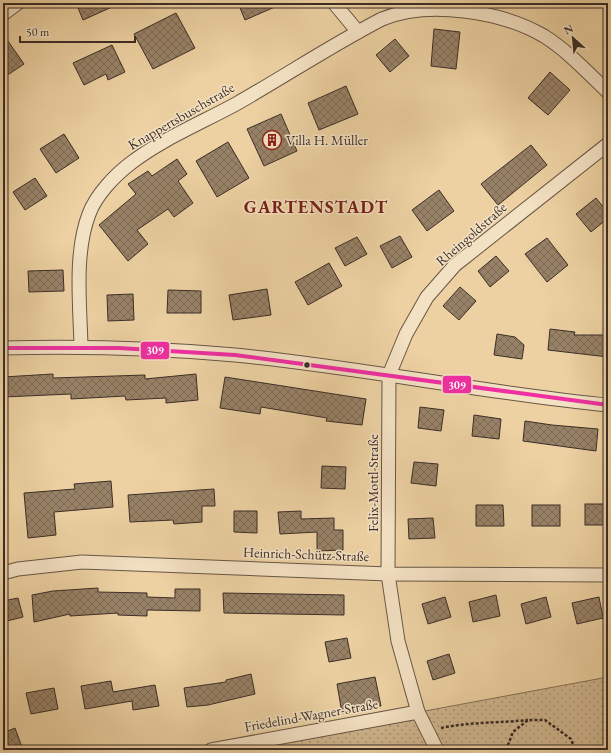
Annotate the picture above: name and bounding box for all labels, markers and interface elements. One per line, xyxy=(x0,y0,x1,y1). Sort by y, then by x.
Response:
scale bar xyxy=(20,18,135,44)
north arrow xyxy=(553,18,593,58)
text: N xyxy=(561,21,576,37)
text: 50 m xyxy=(26,24,50,40)
street label: Knappertsbuschstraße xyxy=(125,78,238,154)
building icon: Villa H. Müller xyxy=(261,129,283,151)
place label: Villa H. Müller xyxy=(286,131,368,149)
district label: GARTENSTADT xyxy=(244,195,388,218)
street label: Rheingoldstraße xyxy=(432,198,511,270)
line badge: 309 xyxy=(140,341,170,360)
text: 309 xyxy=(146,343,164,357)
unlabelled marker xyxy=(302,360,312,370)
line badge: 309 xyxy=(442,375,472,394)
text: 309 xyxy=(448,378,466,392)
street label: Felix-Mottl-Straße xyxy=(364,434,382,532)
street label: Heinrich-Schütz-Straße xyxy=(242,543,370,565)
street label: Friedelind-Wagner-Straße xyxy=(243,694,380,736)

